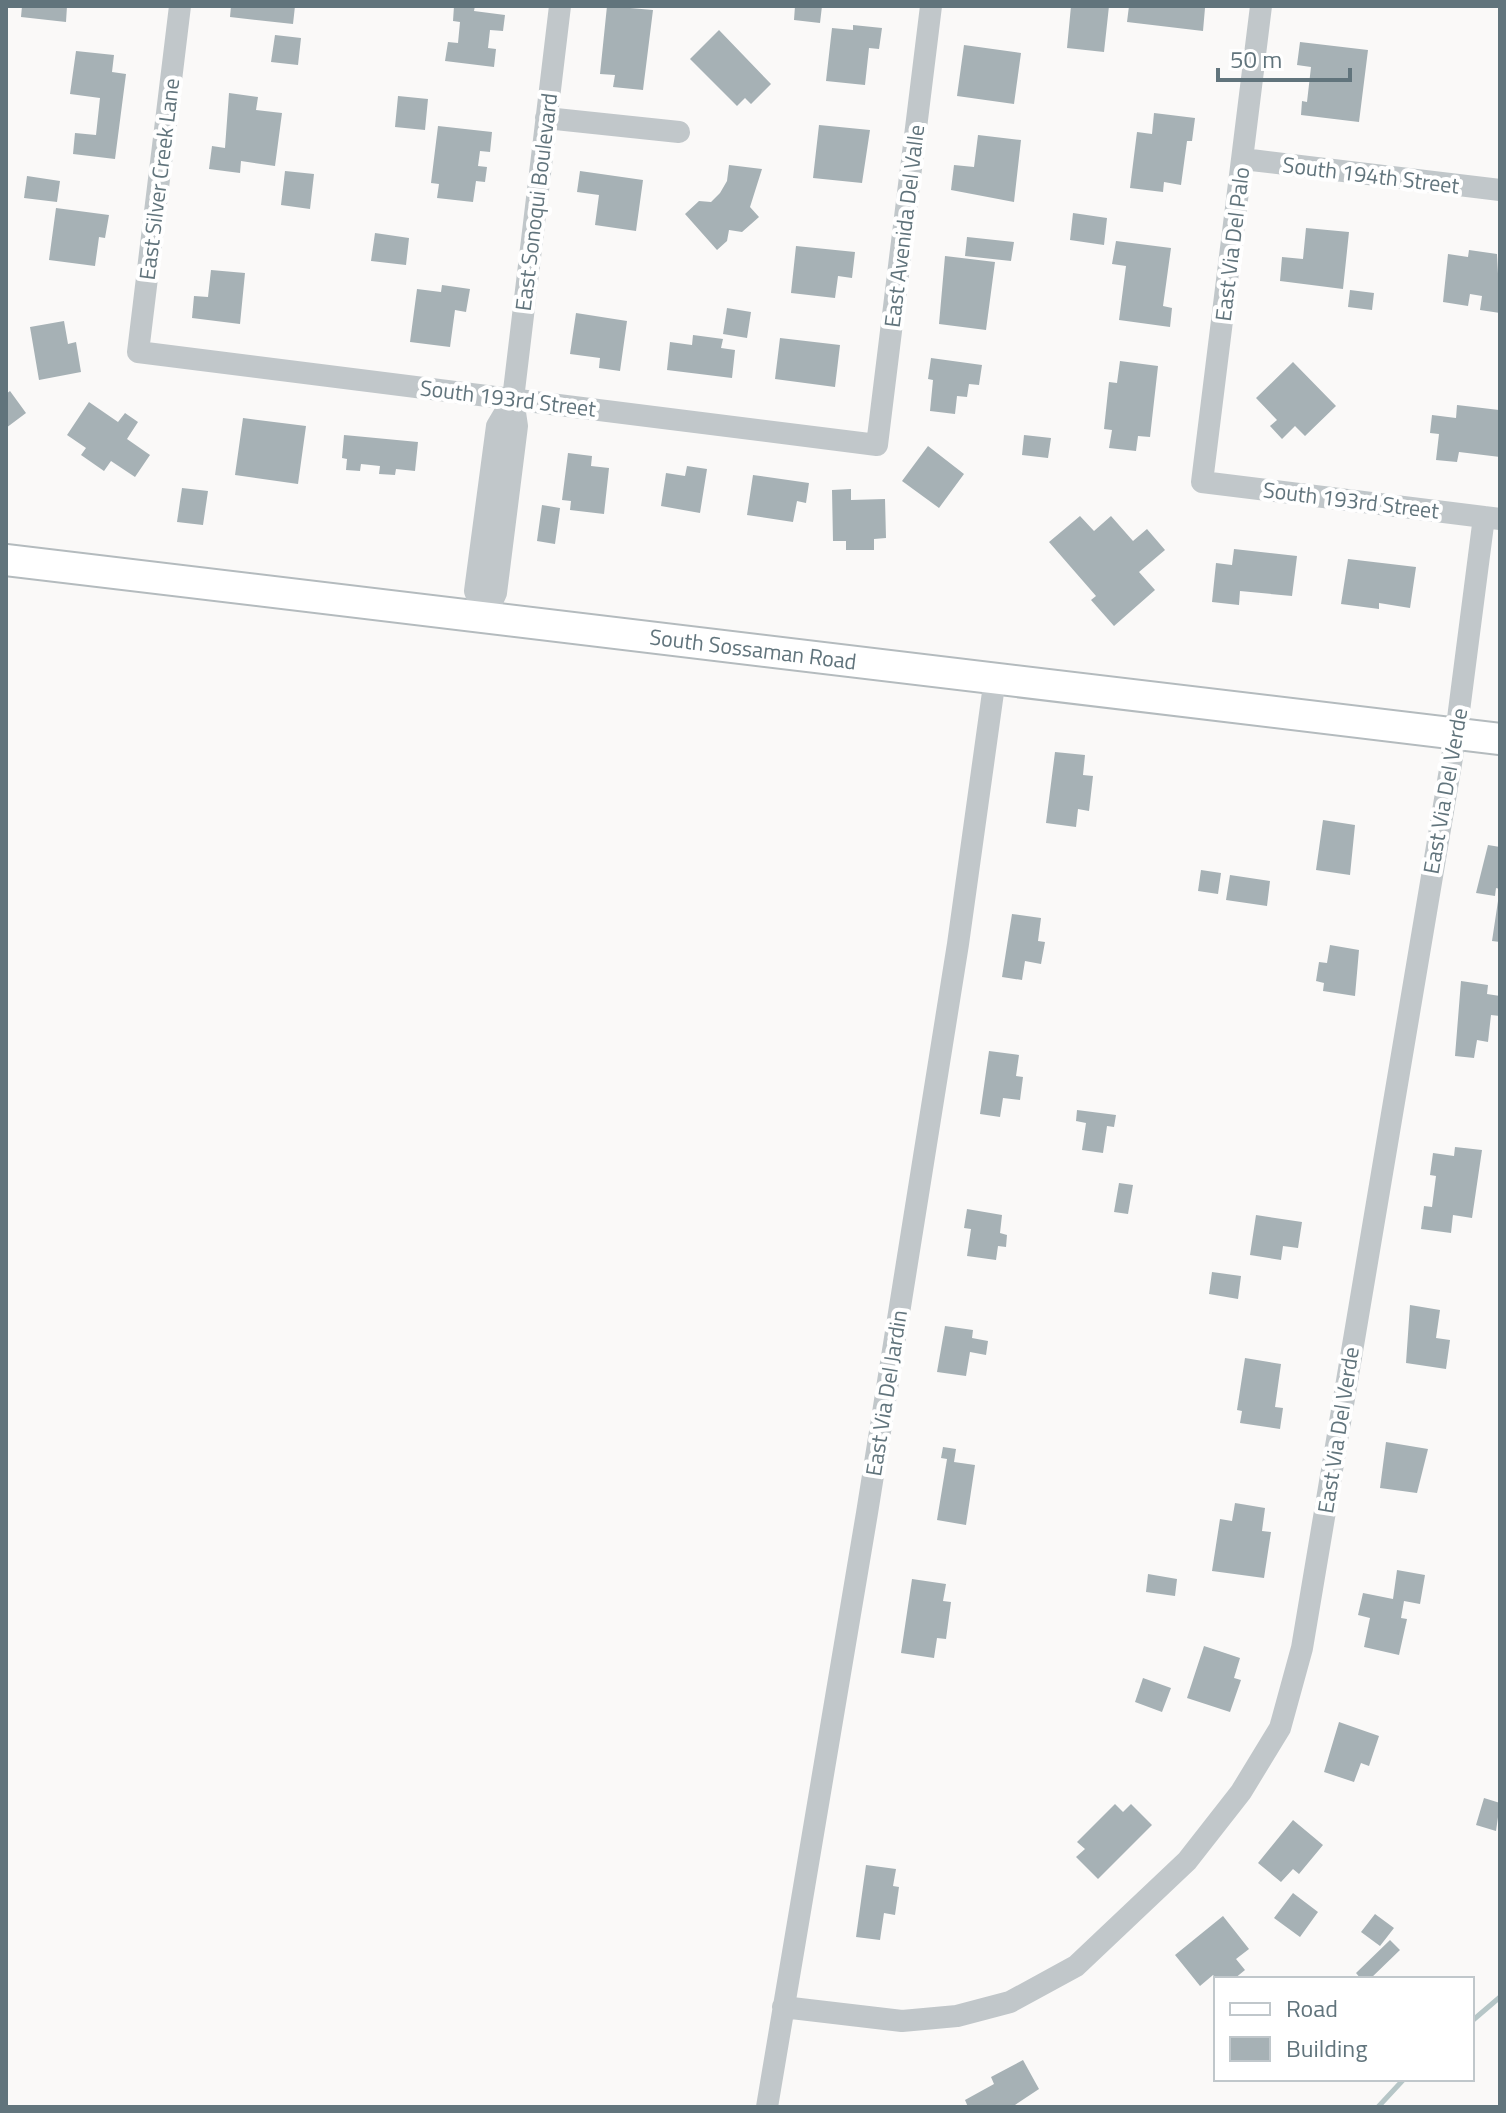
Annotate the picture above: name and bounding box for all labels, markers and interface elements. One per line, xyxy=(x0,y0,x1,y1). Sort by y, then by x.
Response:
scale bar xyxy=(1218,32,1350,82)
text: 50 m xyxy=(1230,41,1282,77)
street label: East Silver Creek Lane xyxy=(130,76,188,282)
street label: East Sonoqui Boulevard xyxy=(506,91,566,313)
street label: East Avenida Del Valle xyxy=(875,123,933,329)
street label: South 194th Street xyxy=(1281,147,1462,203)
street label: East Via Del Palo xyxy=(1206,165,1258,323)
street label: South 193rd Street xyxy=(418,370,598,426)
street label: South 193rd Street xyxy=(1261,472,1441,528)
street label: South Sossaman Road xyxy=(648,619,858,679)
street label: East Via Del Verde xyxy=(1414,705,1476,877)
street label: East Via Del Jardin xyxy=(856,1308,916,1478)
street label: East Via Del Verde xyxy=(1308,1344,1368,1516)
legend xyxy=(1214,1977,1474,2081)
text: Road xyxy=(1286,1990,1338,2026)
text: Building xyxy=(1286,2030,1368,2066)

